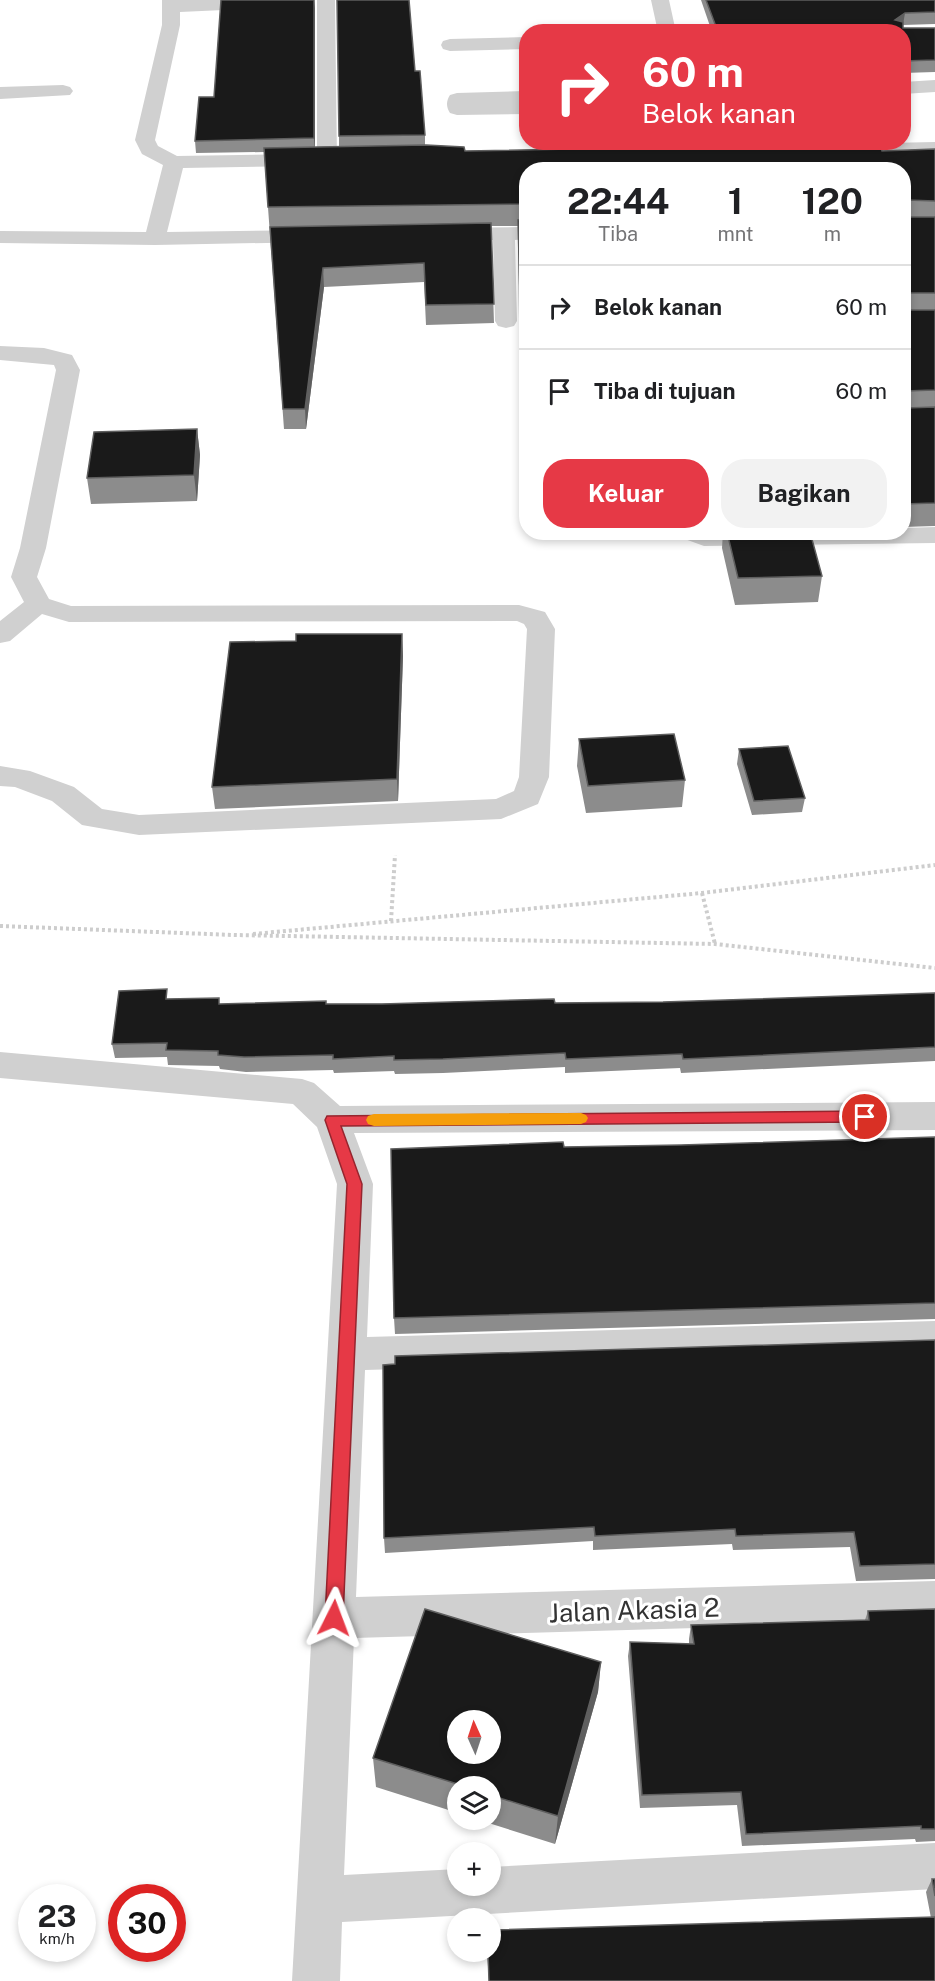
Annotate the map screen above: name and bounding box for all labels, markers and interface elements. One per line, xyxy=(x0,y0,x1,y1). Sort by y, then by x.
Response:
text: 60 m xyxy=(642,47,744,96)
icon: right xyxy=(543,48,621,126)
text: Belok kanan xyxy=(642,97,796,129)
text: 22:44 xyxy=(567,180,669,222)
text: 1 xyxy=(728,180,743,222)
text: 120 xyxy=(802,180,863,222)
text: Tiba xyxy=(598,222,638,246)
text: mnt xyxy=(717,222,754,246)
text: m xyxy=(824,222,841,246)
icon: right xyxy=(543,291,576,324)
text: Belok kanan xyxy=(594,294,722,320)
text: 60 m xyxy=(836,294,887,320)
icon: arrive xyxy=(543,375,576,408)
text: Tiba di tujuan xyxy=(594,378,735,404)
text: 60 m xyxy=(836,378,887,404)
button: Keluar xyxy=(543,459,709,528)
button: Bagikan xyxy=(721,459,887,528)
pin xyxy=(839,1091,890,1142)
icon: arrive xyxy=(848,1100,881,1133)
position arrow xyxy=(302,1586,366,1650)
street label: Jalan Akasia 2 xyxy=(548,1592,720,1628)
north arrow xyxy=(447,1710,501,1764)
map controls xyxy=(447,1710,501,1962)
button: layers xyxy=(447,1776,501,1830)
button: + xyxy=(447,1842,501,1896)
speed limit sign: 30 xyxy=(108,1884,186,1962)
text: 23 xyxy=(37,1898,77,1934)
button: − xyxy=(447,1908,501,1962)
text: km/h xyxy=(39,1930,75,1947)

